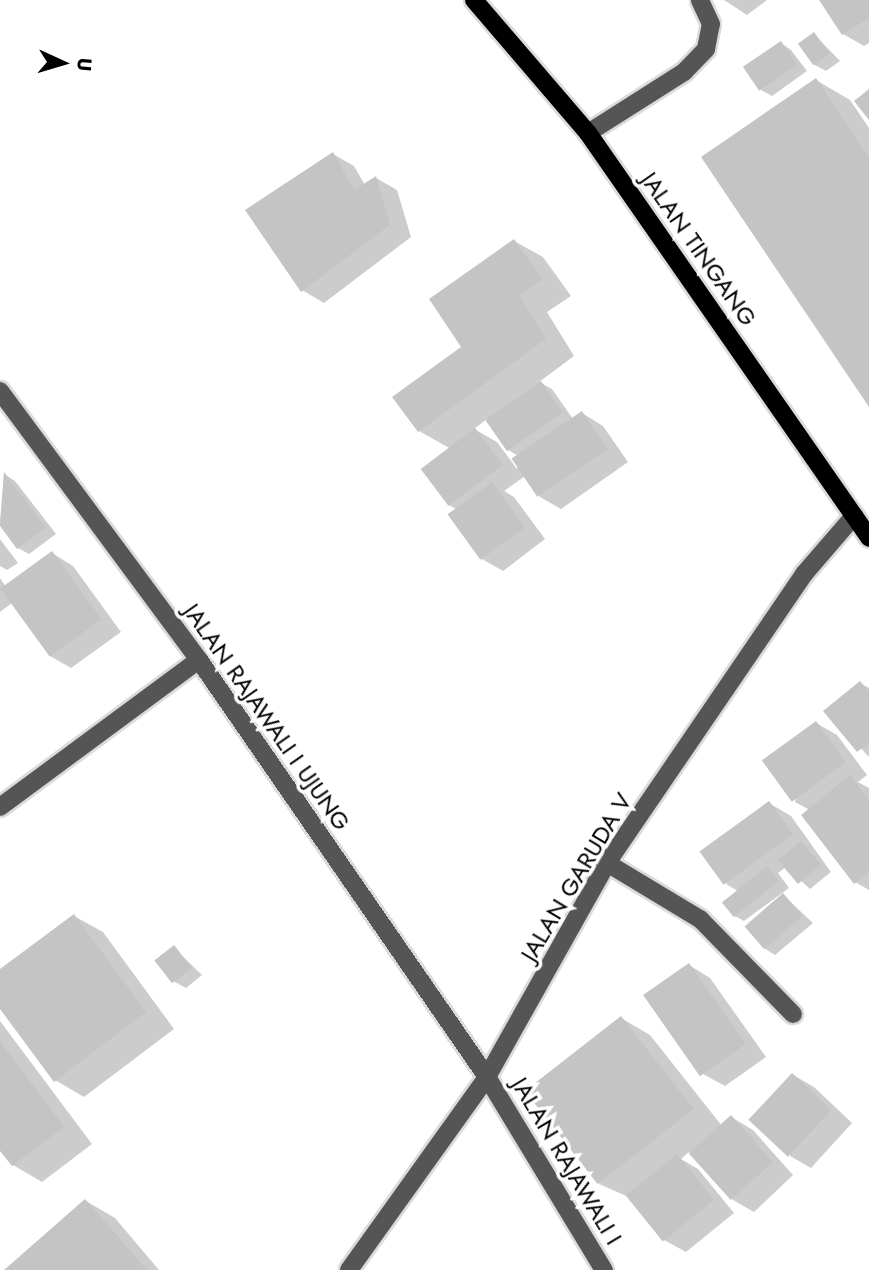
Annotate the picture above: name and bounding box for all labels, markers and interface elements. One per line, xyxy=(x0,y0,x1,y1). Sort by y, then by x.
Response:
north arrow xyxy=(28,28,98,98)
text: U xyxy=(71,57,98,72)
street label: JALAN TINGANG xyxy=(635,166,763,332)
street label: JALAN RAJAWALI I UJUNG xyxy=(178,598,356,836)
street label: JALAN GARUDA V xyxy=(514,788,638,966)
street label: JALAN RAJAWALI I xyxy=(506,1072,628,1250)

